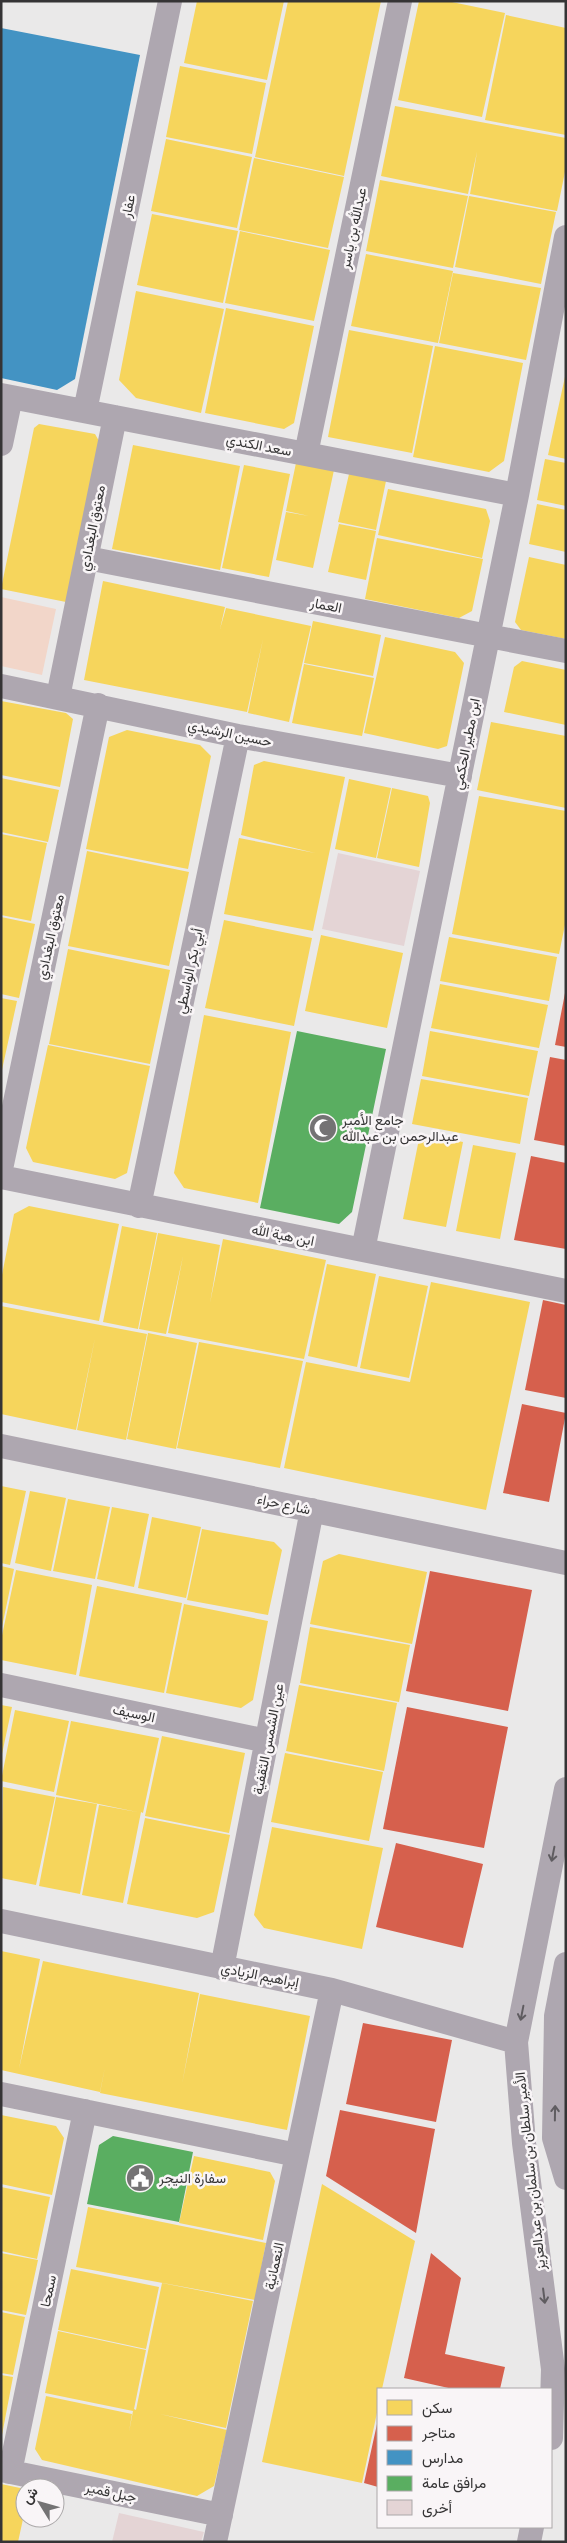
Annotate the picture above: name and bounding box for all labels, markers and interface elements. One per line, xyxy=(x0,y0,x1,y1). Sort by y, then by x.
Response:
street label: عبدالله بن ياسر xyxy=(335,186,370,271)
street label: عفار xyxy=(117,193,139,220)
street label: سعد الكندي xyxy=(224,430,293,463)
street label: معتوق البغدادي xyxy=(75,484,112,573)
street label: العمار xyxy=(308,593,343,617)
street label: ابن مطير الحكمي xyxy=(448,697,487,792)
street label: حسين الرشيدي xyxy=(186,715,273,754)
street label: معتوق البغدادي xyxy=(32,893,71,982)
street label: أبي بكر الواسطي xyxy=(171,927,210,1016)
place label: جامع الأمير عبدالرحمن بن عبدالله xyxy=(341,1111,458,1145)
mosque icon: جامع الأمير عبدالرحمن بن عبدالله xyxy=(308,1113,338,1143)
street label: ابن هبة الله xyxy=(250,1220,316,1250)
street label: شارع حراء xyxy=(255,1490,312,1520)
street label: عين الشمس الثقفية xyxy=(248,1682,288,1796)
street label: الوسيف xyxy=(111,1700,157,1726)
one-way arrow xyxy=(548,1845,557,1861)
street label: إبراهيم الزيادي xyxy=(219,1959,301,1994)
one-way arrow xyxy=(517,2005,526,2021)
street label: الأمير سلطان بن سلمان بن عبدالعزيز xyxy=(511,2071,549,2272)
one-way arrow xyxy=(550,2106,559,2122)
public building icon: سفارة النيجر xyxy=(125,2163,155,2193)
place label: سفارة النيجر xyxy=(158,2169,226,2187)
street label: النعمانية xyxy=(260,2241,288,2291)
street label: سمحا xyxy=(36,2273,60,2309)
one-way arrow xyxy=(539,2288,549,2304)
legend xyxy=(377,2388,552,2528)
text: سكن xyxy=(422,2399,452,2418)
text: متاجر xyxy=(421,2424,456,2442)
text: مدارس xyxy=(422,2449,463,2468)
text: مرافق عامة xyxy=(422,2474,486,2493)
north arrow xyxy=(15,2478,65,2528)
street label: جبل قمير xyxy=(83,2478,138,2506)
text: ش xyxy=(17,2483,42,2507)
text: أخرى xyxy=(422,2499,452,2518)

